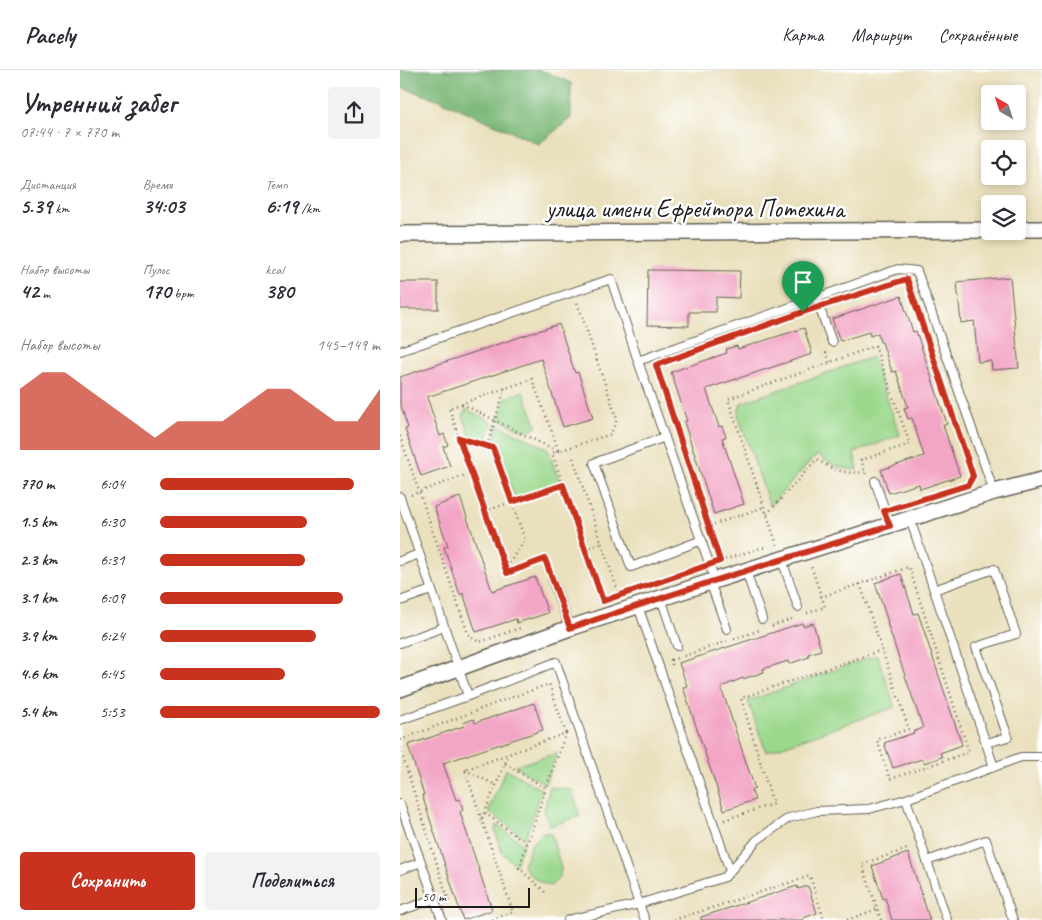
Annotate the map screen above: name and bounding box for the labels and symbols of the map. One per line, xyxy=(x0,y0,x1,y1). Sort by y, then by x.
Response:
north arrow xyxy=(981,85,1026,130)
street label: улица имени Ефрейтора Потехина xyxy=(544,193,847,225)
pin xyxy=(782,261,824,312)
scale bar xyxy=(415,885,530,908)

